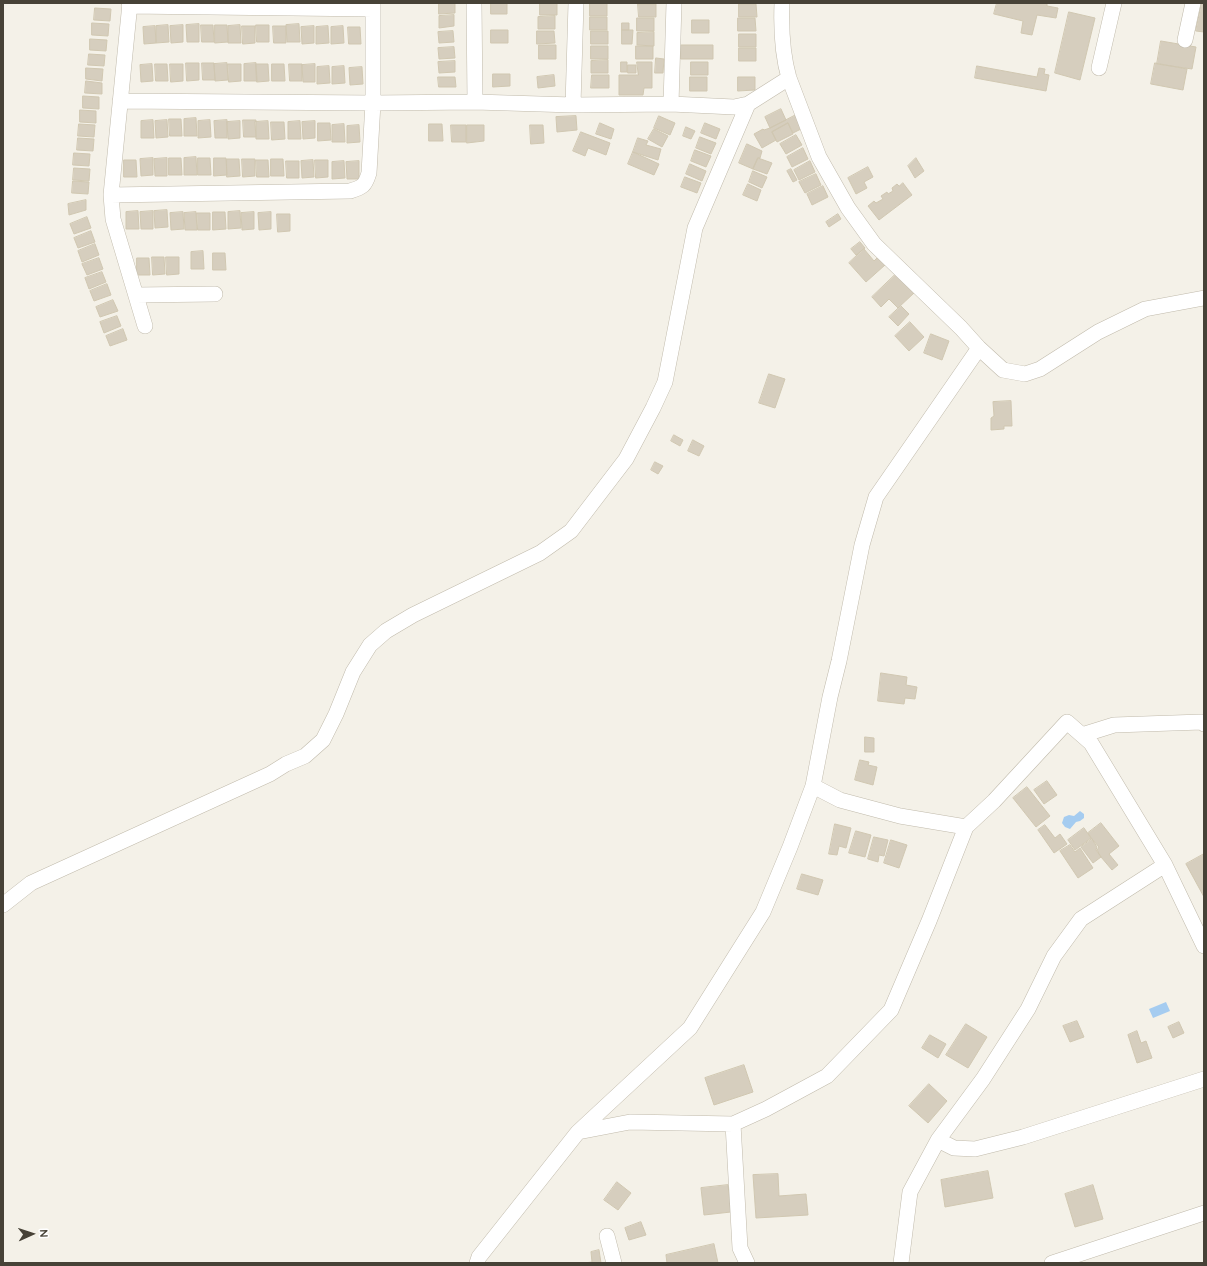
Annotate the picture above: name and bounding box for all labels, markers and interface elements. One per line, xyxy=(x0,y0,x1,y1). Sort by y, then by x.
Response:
north arrow xyxy=(12,1214,52,1254)
text: N xyxy=(37,1229,51,1238)

